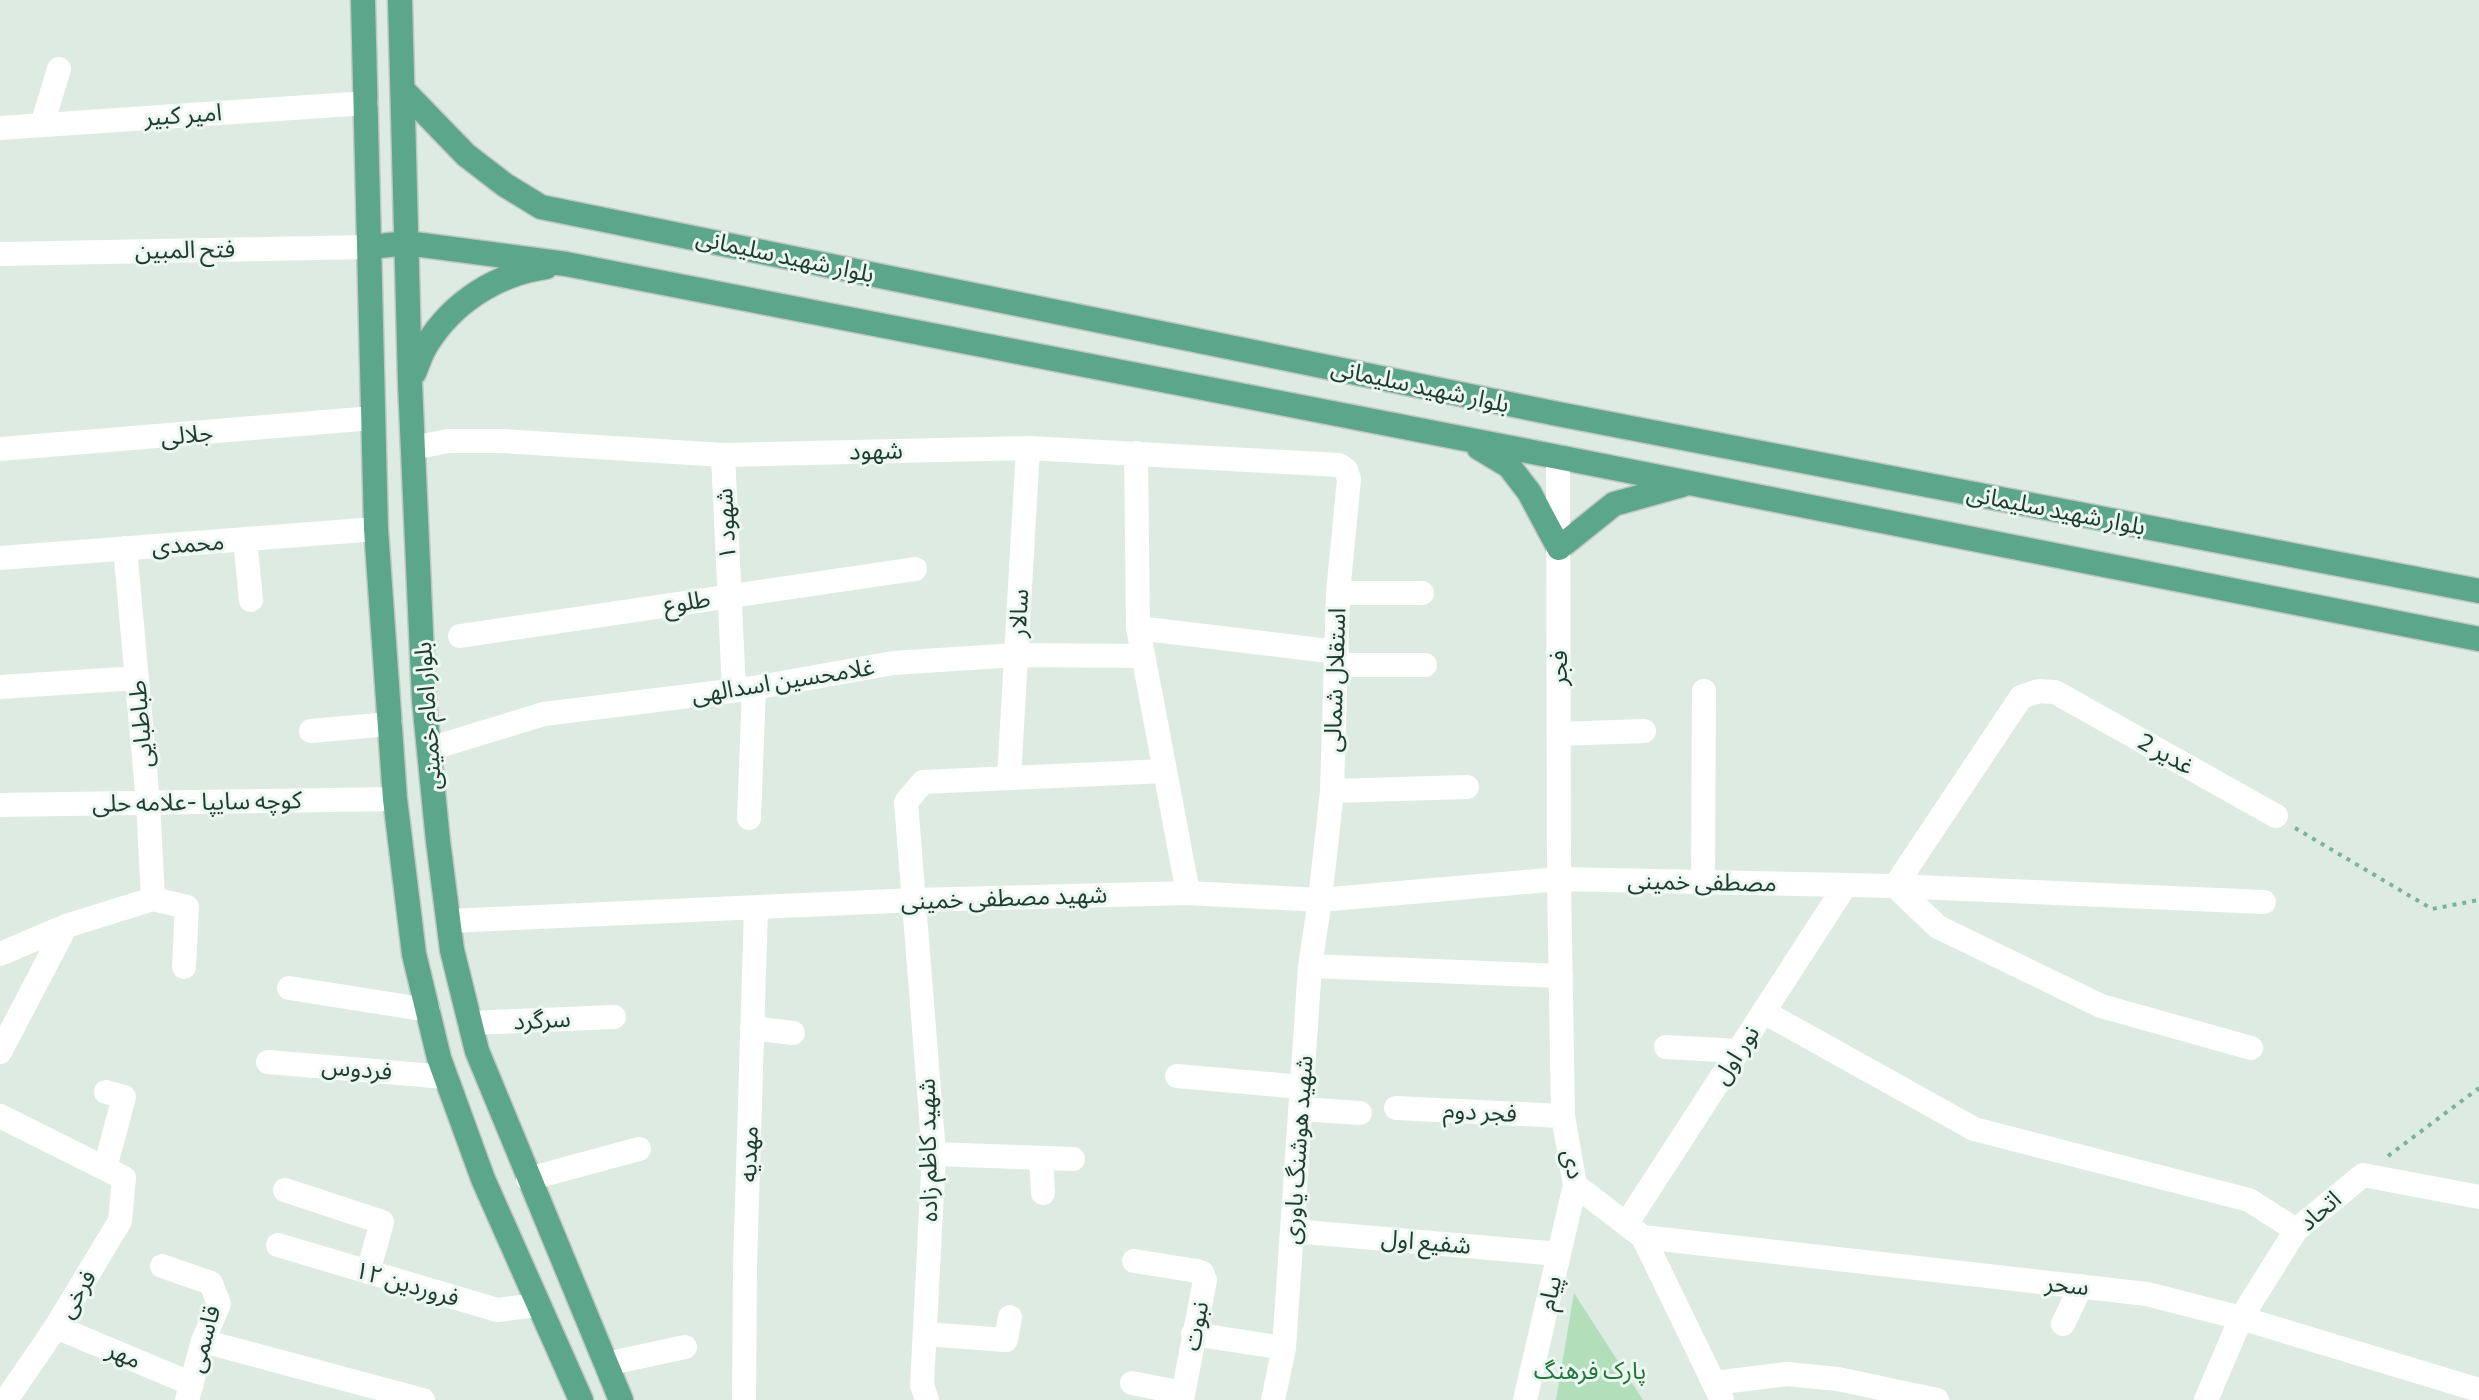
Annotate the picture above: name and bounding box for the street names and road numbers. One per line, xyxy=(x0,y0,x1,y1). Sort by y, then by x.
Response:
street label: امیر کبیر xyxy=(143,98,223,132)
street label: بلوار شهید سلیمانی xyxy=(693,223,877,289)
street label: فتح المبین xyxy=(135,235,235,265)
street label: بلوار شهید سلیمانی xyxy=(1328,353,1512,419)
street label: جلالی xyxy=(160,418,214,452)
street label: شهود xyxy=(849,436,903,466)
street label: بلوار شهید سلیمانی xyxy=(1964,479,2148,541)
street label: شهود ۱ xyxy=(710,487,742,561)
street label: محمدی xyxy=(151,527,225,561)
street label: طلوع xyxy=(662,584,712,620)
street label: سالار xyxy=(1003,588,1035,638)
street label: استقلال شمالی xyxy=(1318,607,1352,753)
street label: بلوار امام خمینی xyxy=(408,641,448,791)
street label: فجر xyxy=(1545,650,1573,686)
street label: غلامحسین اسدالهی xyxy=(689,652,877,710)
street label: طباطبایی xyxy=(123,679,159,769)
street label: غدير 2 xyxy=(2133,727,2199,781)
street label: کوچه سایپا -علامه حلی xyxy=(92,786,302,818)
street label: مصطفی خمینی xyxy=(1627,866,1777,898)
street label: شهید مصطفی خمینی xyxy=(900,880,1108,916)
street label: سرگرد xyxy=(513,1004,571,1036)
street label: نور اول xyxy=(1706,1020,1766,1090)
street label: فردوس xyxy=(321,1052,393,1086)
street label: شهید هوشنگ یاوری xyxy=(1277,1055,1319,1245)
street label: شهید کاظم زاده xyxy=(912,1078,944,1222)
street label: فجر دوم xyxy=(1442,1096,1518,1128)
street label: مهدیه xyxy=(734,1125,764,1183)
street label: دی xyxy=(1555,1146,1591,1182)
street label: اتحاد xyxy=(2293,1185,2347,1237)
street label: شفیع اول xyxy=(1380,1224,1472,1260)
street label: ۱۲ فروردین xyxy=(351,1255,463,1313)
street label: فرخی xyxy=(52,1265,102,1323)
street label: سحر xyxy=(2044,1268,2090,1302)
street label: پیام xyxy=(1532,1273,1568,1313)
street label: نبوت xyxy=(1177,1299,1215,1353)
street label: قاسمی xyxy=(181,1302,227,1376)
street label: مهر xyxy=(103,1335,145,1375)

